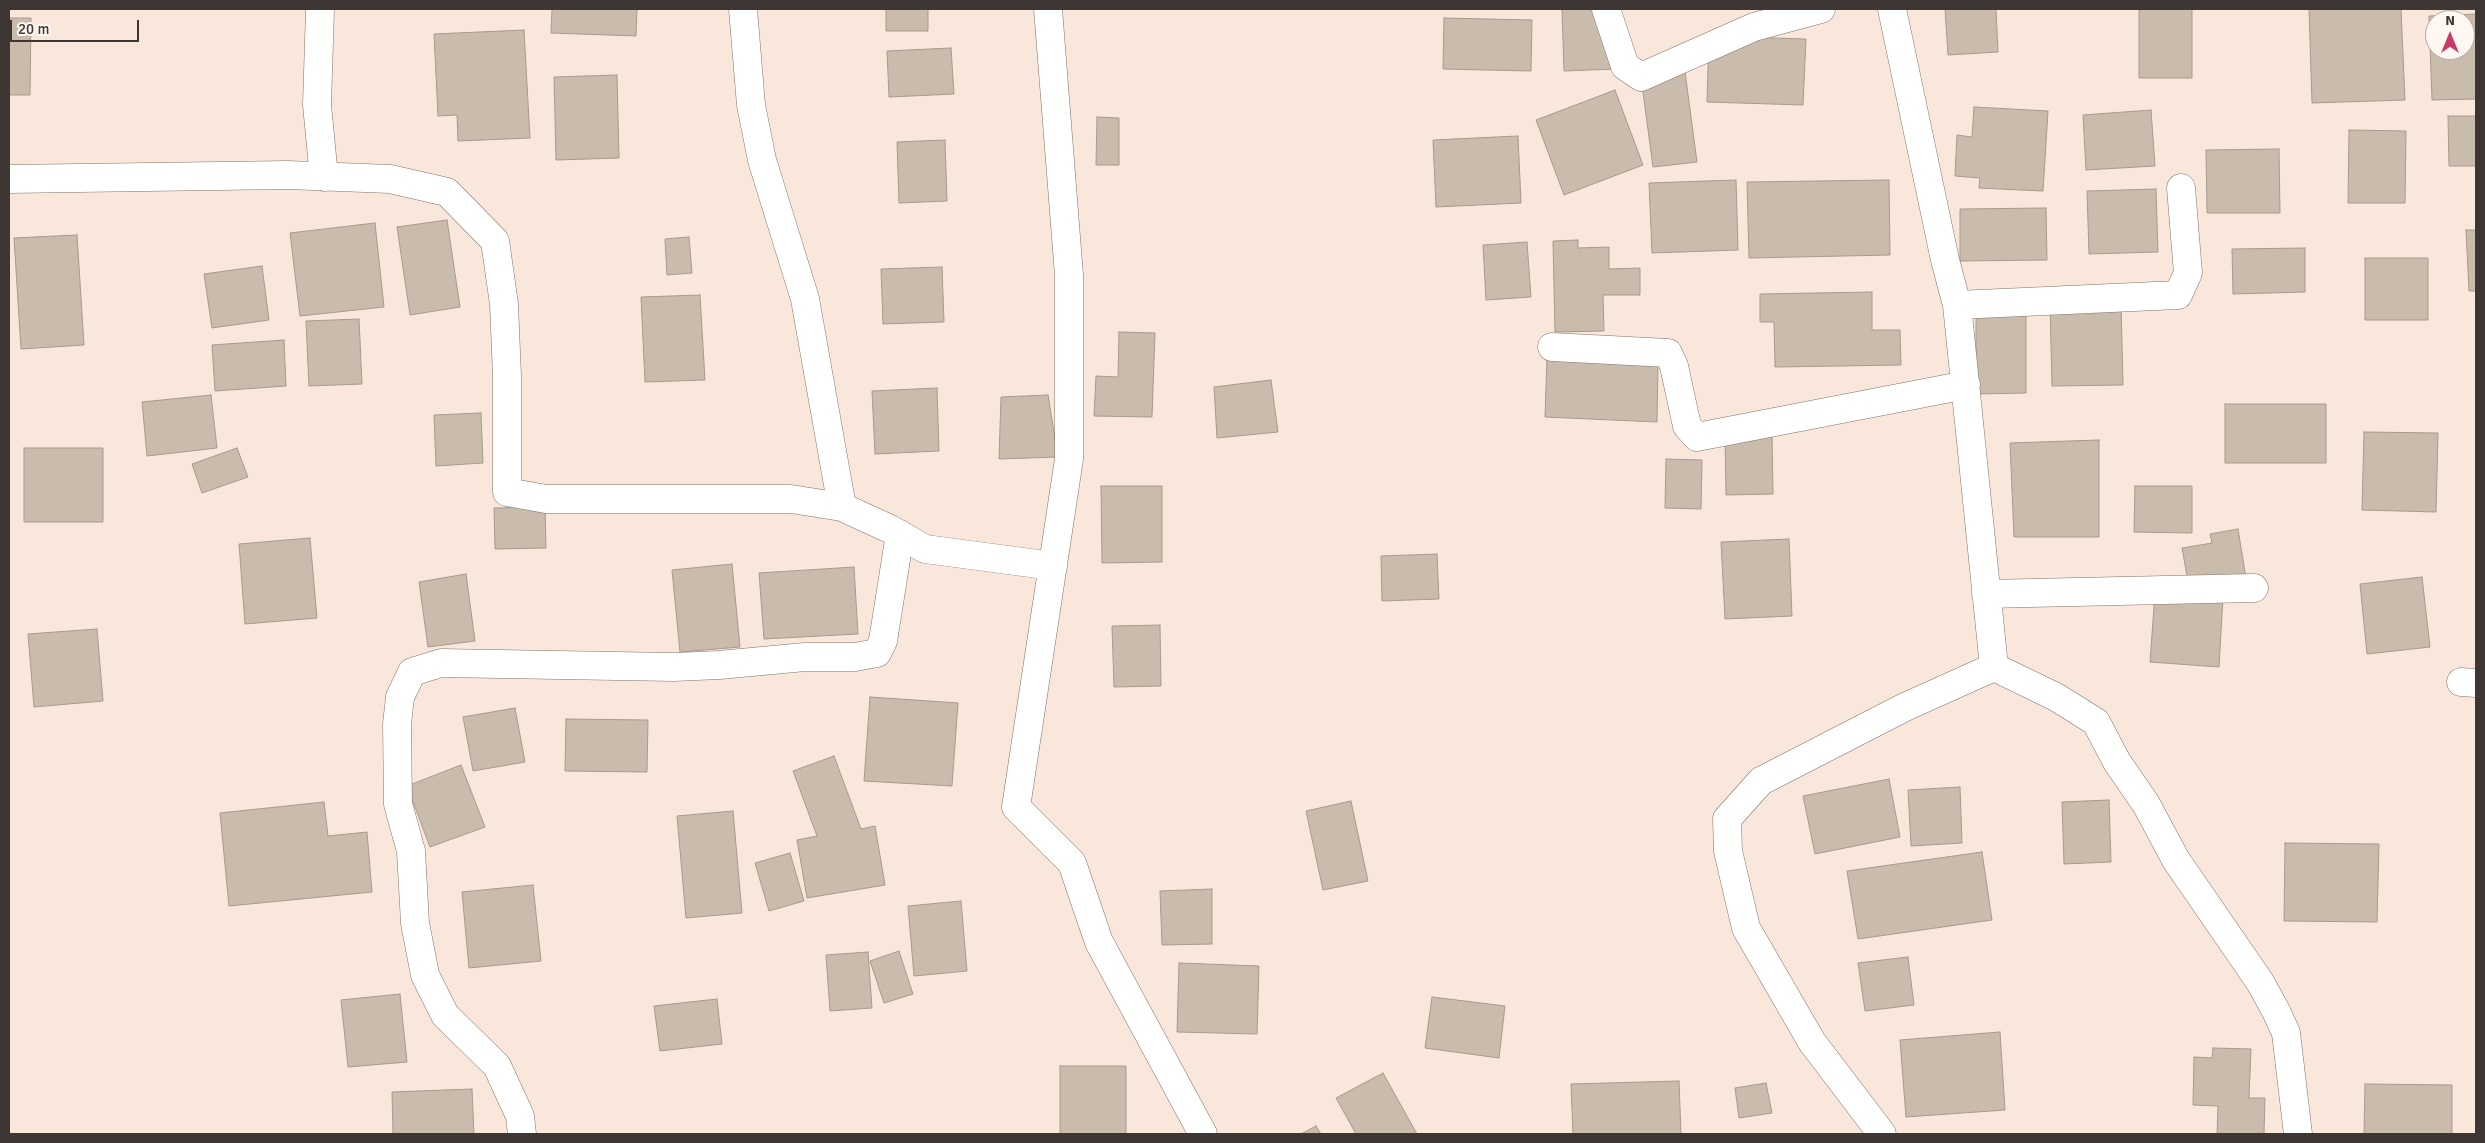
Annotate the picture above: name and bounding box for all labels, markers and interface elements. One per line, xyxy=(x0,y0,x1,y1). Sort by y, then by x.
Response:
scale bar xyxy=(12,10,141,42)
north arrow xyxy=(2425,10,2475,60)
text: N xyxy=(2445,12,2455,29)
text: 20 m xyxy=(18,20,49,38)

